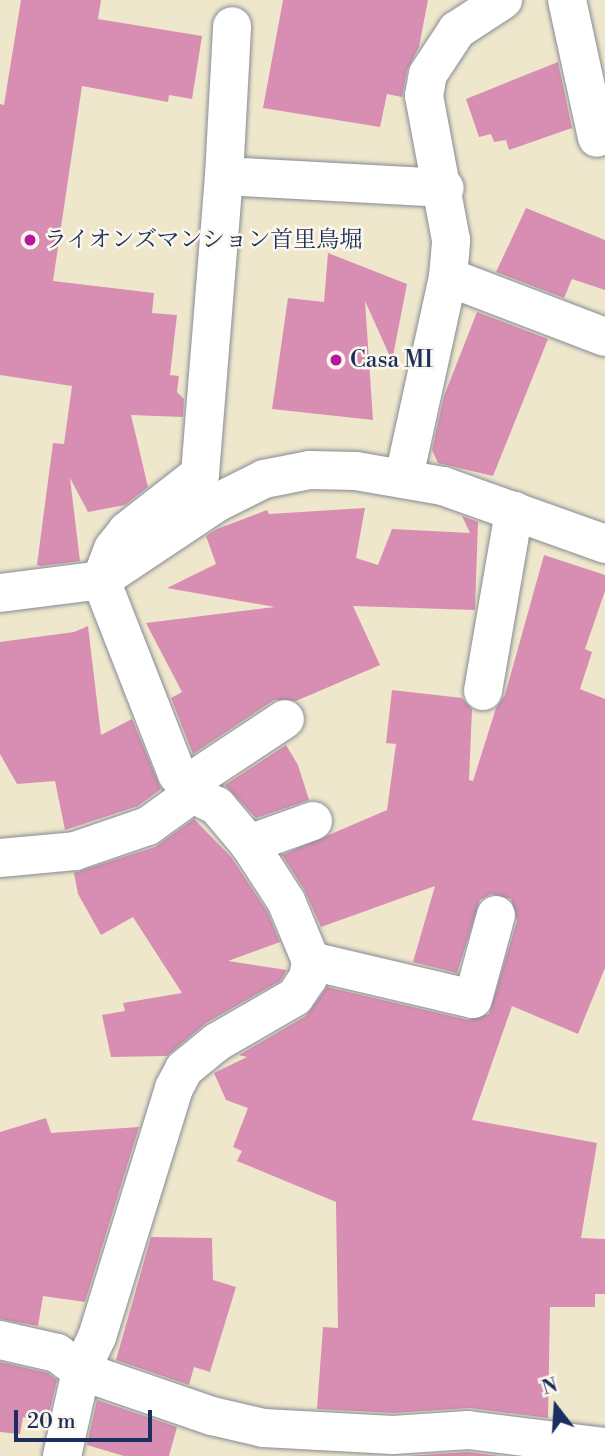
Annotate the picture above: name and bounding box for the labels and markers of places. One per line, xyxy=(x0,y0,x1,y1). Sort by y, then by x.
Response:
place label: ライオンズマンション首里鳥堀 xyxy=(44,226,366,254)
marker: ライオンズマンション首里鳥堀 xyxy=(22,232,38,248)
place label: Casa MI xyxy=(350,346,433,374)
marker: Casa MI xyxy=(328,352,344,368)

